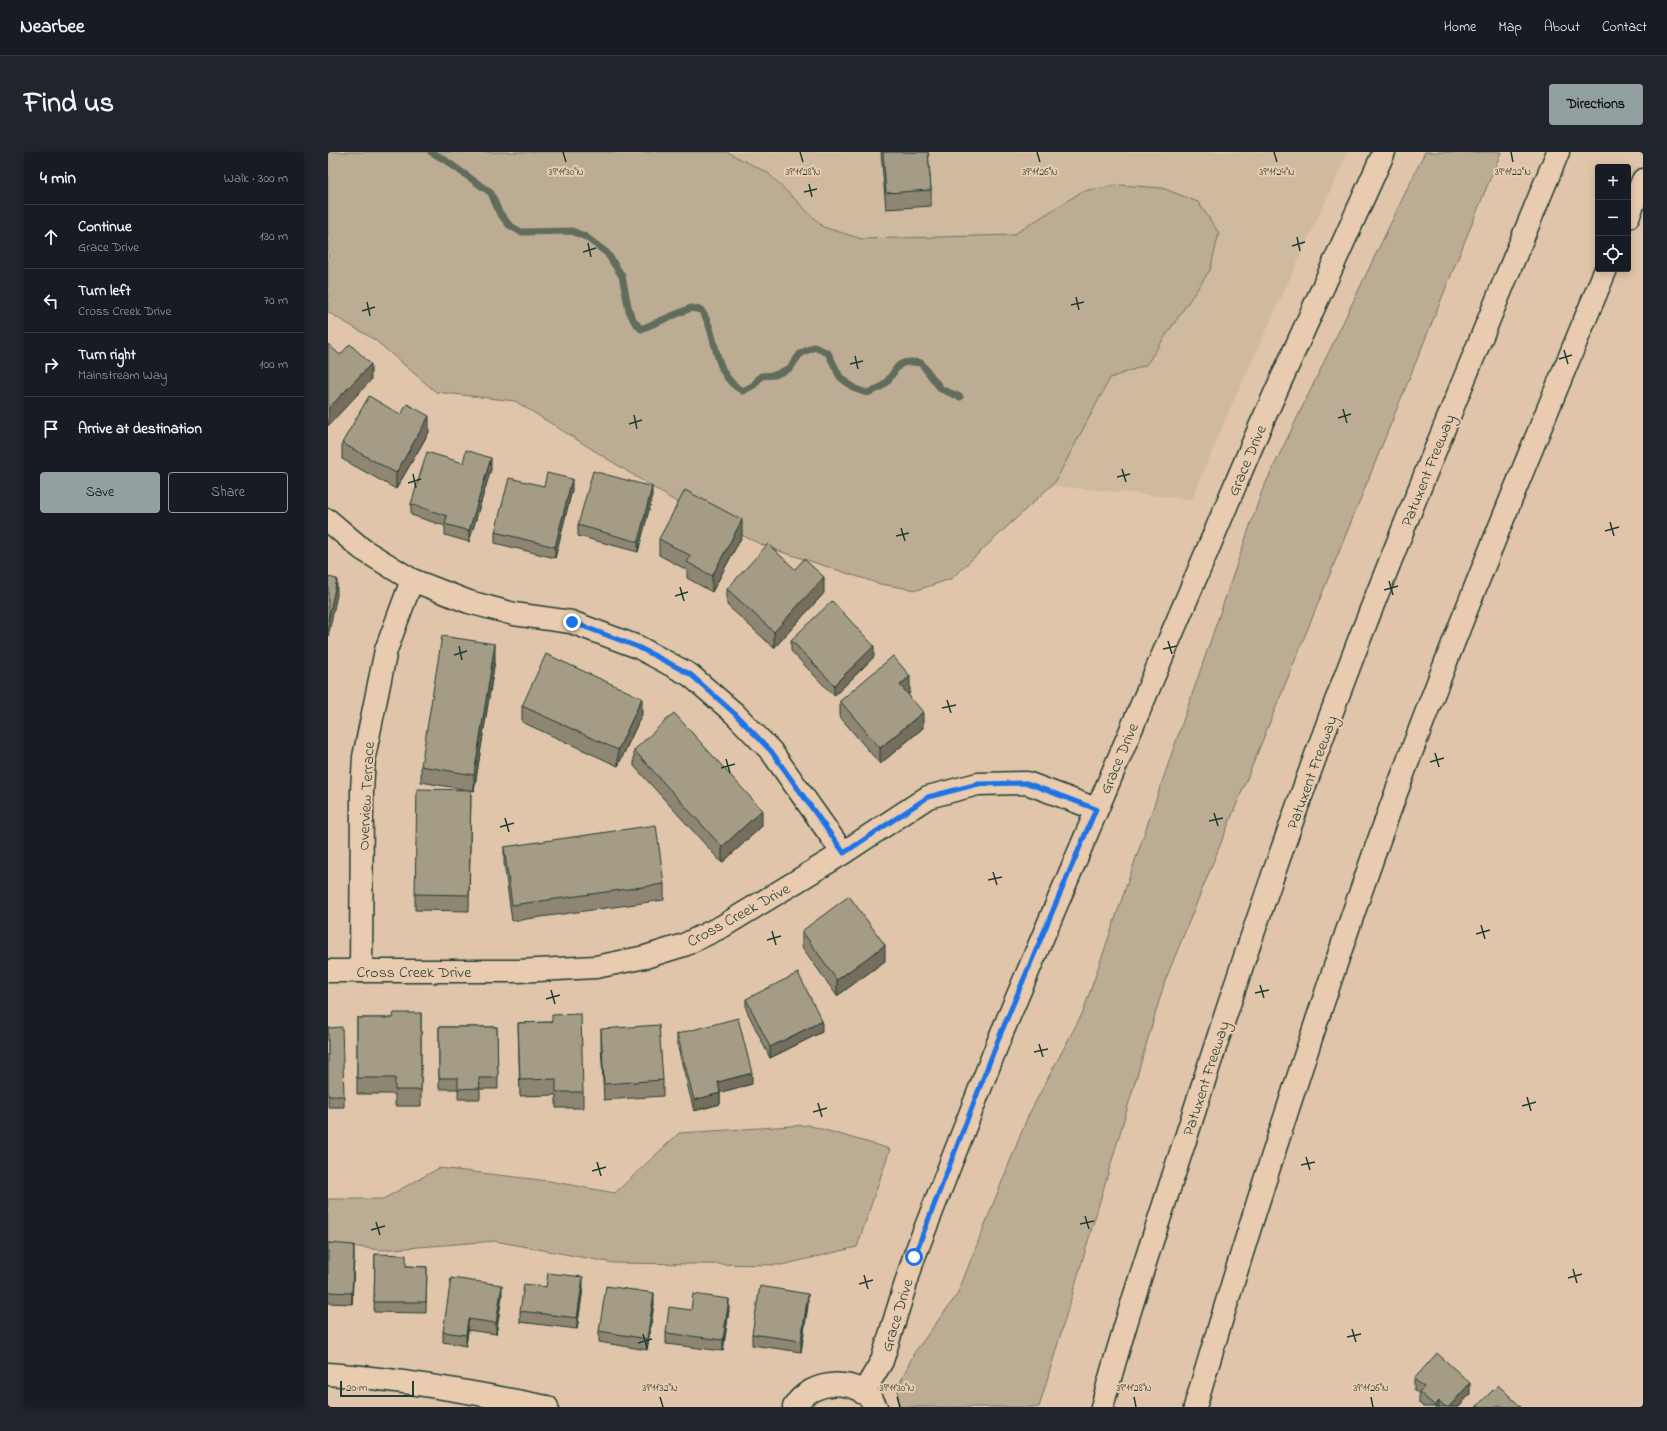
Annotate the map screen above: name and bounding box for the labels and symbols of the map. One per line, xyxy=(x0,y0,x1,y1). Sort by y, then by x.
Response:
text: 39°11'30"N xyxy=(549,165,584,180)
text: 39°11'28"N xyxy=(785,165,821,180)
text: 39°11'26"N xyxy=(1022,165,1058,180)
text: 39°11'24"N xyxy=(1259,165,1295,180)
text: 39°11'22"N xyxy=(1495,165,1531,180)
street label: Patuxent Freeway xyxy=(1395,411,1462,531)
street label: Grace Drive xyxy=(1222,421,1274,500)
route end xyxy=(563,613,581,631)
street label: Patuxent Freeway xyxy=(1281,712,1345,833)
street label: Grace Drive xyxy=(1094,719,1146,798)
street label: Overview Terrace xyxy=(352,740,382,851)
street label: Cross Creek Drive xyxy=(683,877,796,954)
street label: Cross Creek Drive xyxy=(357,961,472,985)
street label: Patuxent Freeway xyxy=(1177,1018,1237,1139)
route start xyxy=(905,1248,923,1266)
street label: Grace Drive xyxy=(875,1275,921,1355)
scale bar xyxy=(340,1379,414,1398)
text: 39°11'32"N xyxy=(642,1381,678,1396)
text: 39°11'30"N xyxy=(880,1381,915,1396)
text: 39°11'28"N xyxy=(1116,1381,1152,1396)
text: 39°11'26"N xyxy=(1353,1381,1389,1396)

